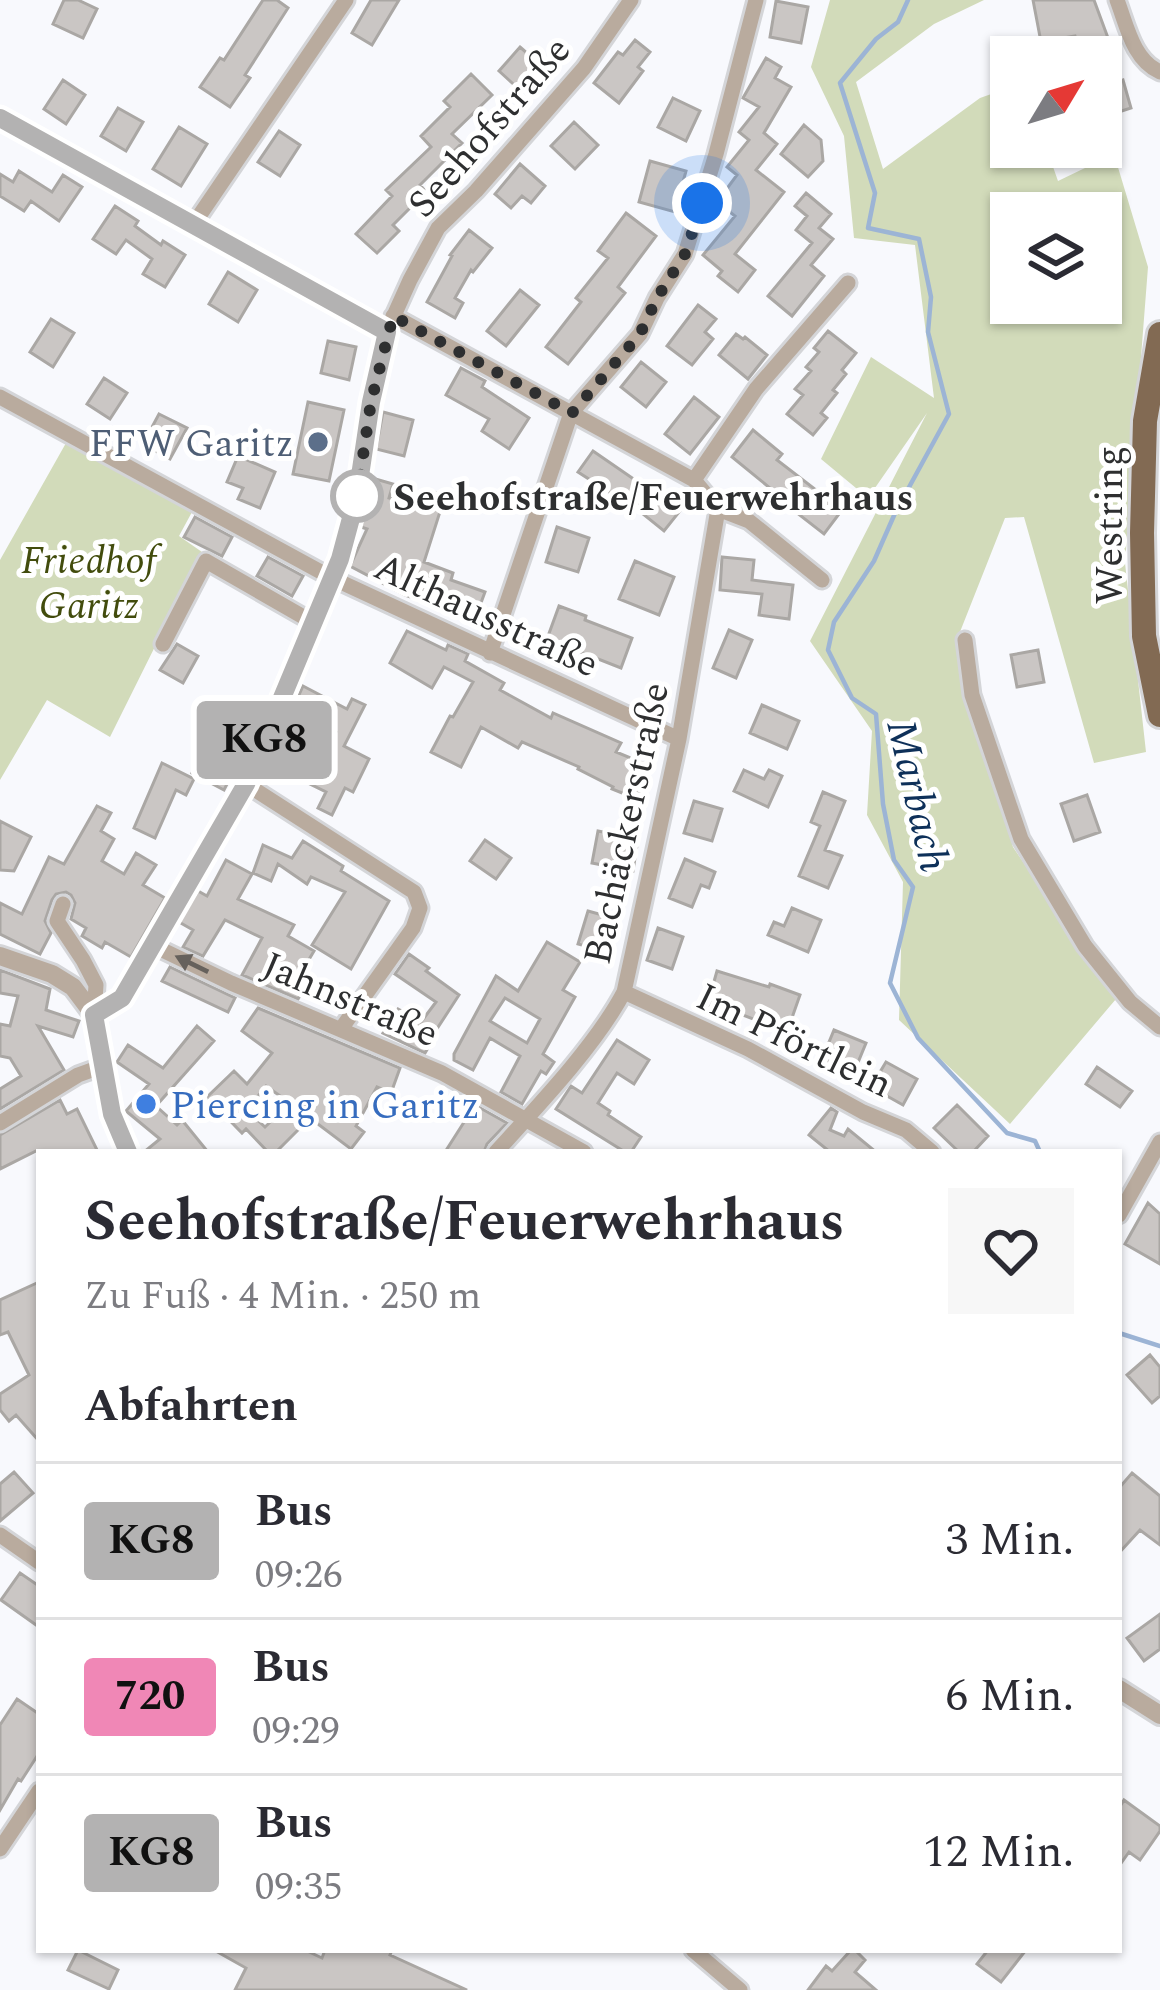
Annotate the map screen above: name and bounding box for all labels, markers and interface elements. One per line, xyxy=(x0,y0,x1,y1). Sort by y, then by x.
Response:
street label: Seehofstraße xyxy=(394,24,586,232)
north arrow xyxy=(990,36,1122,168)
map controls xyxy=(990,36,1122,324)
your location xyxy=(672,173,732,233)
button: layers xyxy=(990,192,1122,324)
place label: FFW Garitz xyxy=(89,415,294,474)
marker: FFW Garitz xyxy=(305,429,331,455)
street label: Westring xyxy=(1081,446,1140,604)
place label: Seehofstraße/Feuerwehrhaus xyxy=(393,469,913,528)
marker: Seehofstraße/Feuerwehrhaus xyxy=(332,471,382,521)
park label: Friedhof Garitz xyxy=(21,532,163,636)
street label: Althausstraße xyxy=(364,538,608,694)
street label: Bachäckerstraße xyxy=(569,677,686,970)
line badge: KG8 xyxy=(195,701,333,779)
text: KG8 xyxy=(221,708,307,771)
water label: Marbach xyxy=(868,713,965,878)
street label: Jahnstraße xyxy=(253,937,447,1064)
one-way arrow xyxy=(174,954,209,974)
street label: Im Pförtlein xyxy=(686,968,902,1114)
place label: Piercing in Garitz xyxy=(170,1077,480,1136)
marker: Piercing in Garitz xyxy=(133,1091,159,1117)
text: Seehofstraße/Feuerwehrhaus xyxy=(84,1179,845,1265)
button: heart xyxy=(948,1188,1074,1314)
text: Zu Fuß · 4 Min. · 250 m xyxy=(84,1267,481,1326)
text: Abfahrten xyxy=(84,1372,298,1441)
text: Bus xyxy=(255,1477,333,1546)
text: 3 Min. xyxy=(946,1506,1074,1575)
text: KG8 xyxy=(108,1509,195,1572)
text: 09:26 xyxy=(255,1546,342,1605)
text: Bus xyxy=(252,1633,330,1702)
text: 6 Min. xyxy=(946,1662,1074,1731)
text: 720 xyxy=(115,1665,185,1728)
text: 09:29 xyxy=(252,1702,340,1761)
text: Bus xyxy=(255,1789,333,1858)
text: 12 Min. xyxy=(923,1818,1074,1887)
text: KG8 xyxy=(108,1821,195,1884)
text: 09:35 xyxy=(255,1858,342,1917)

